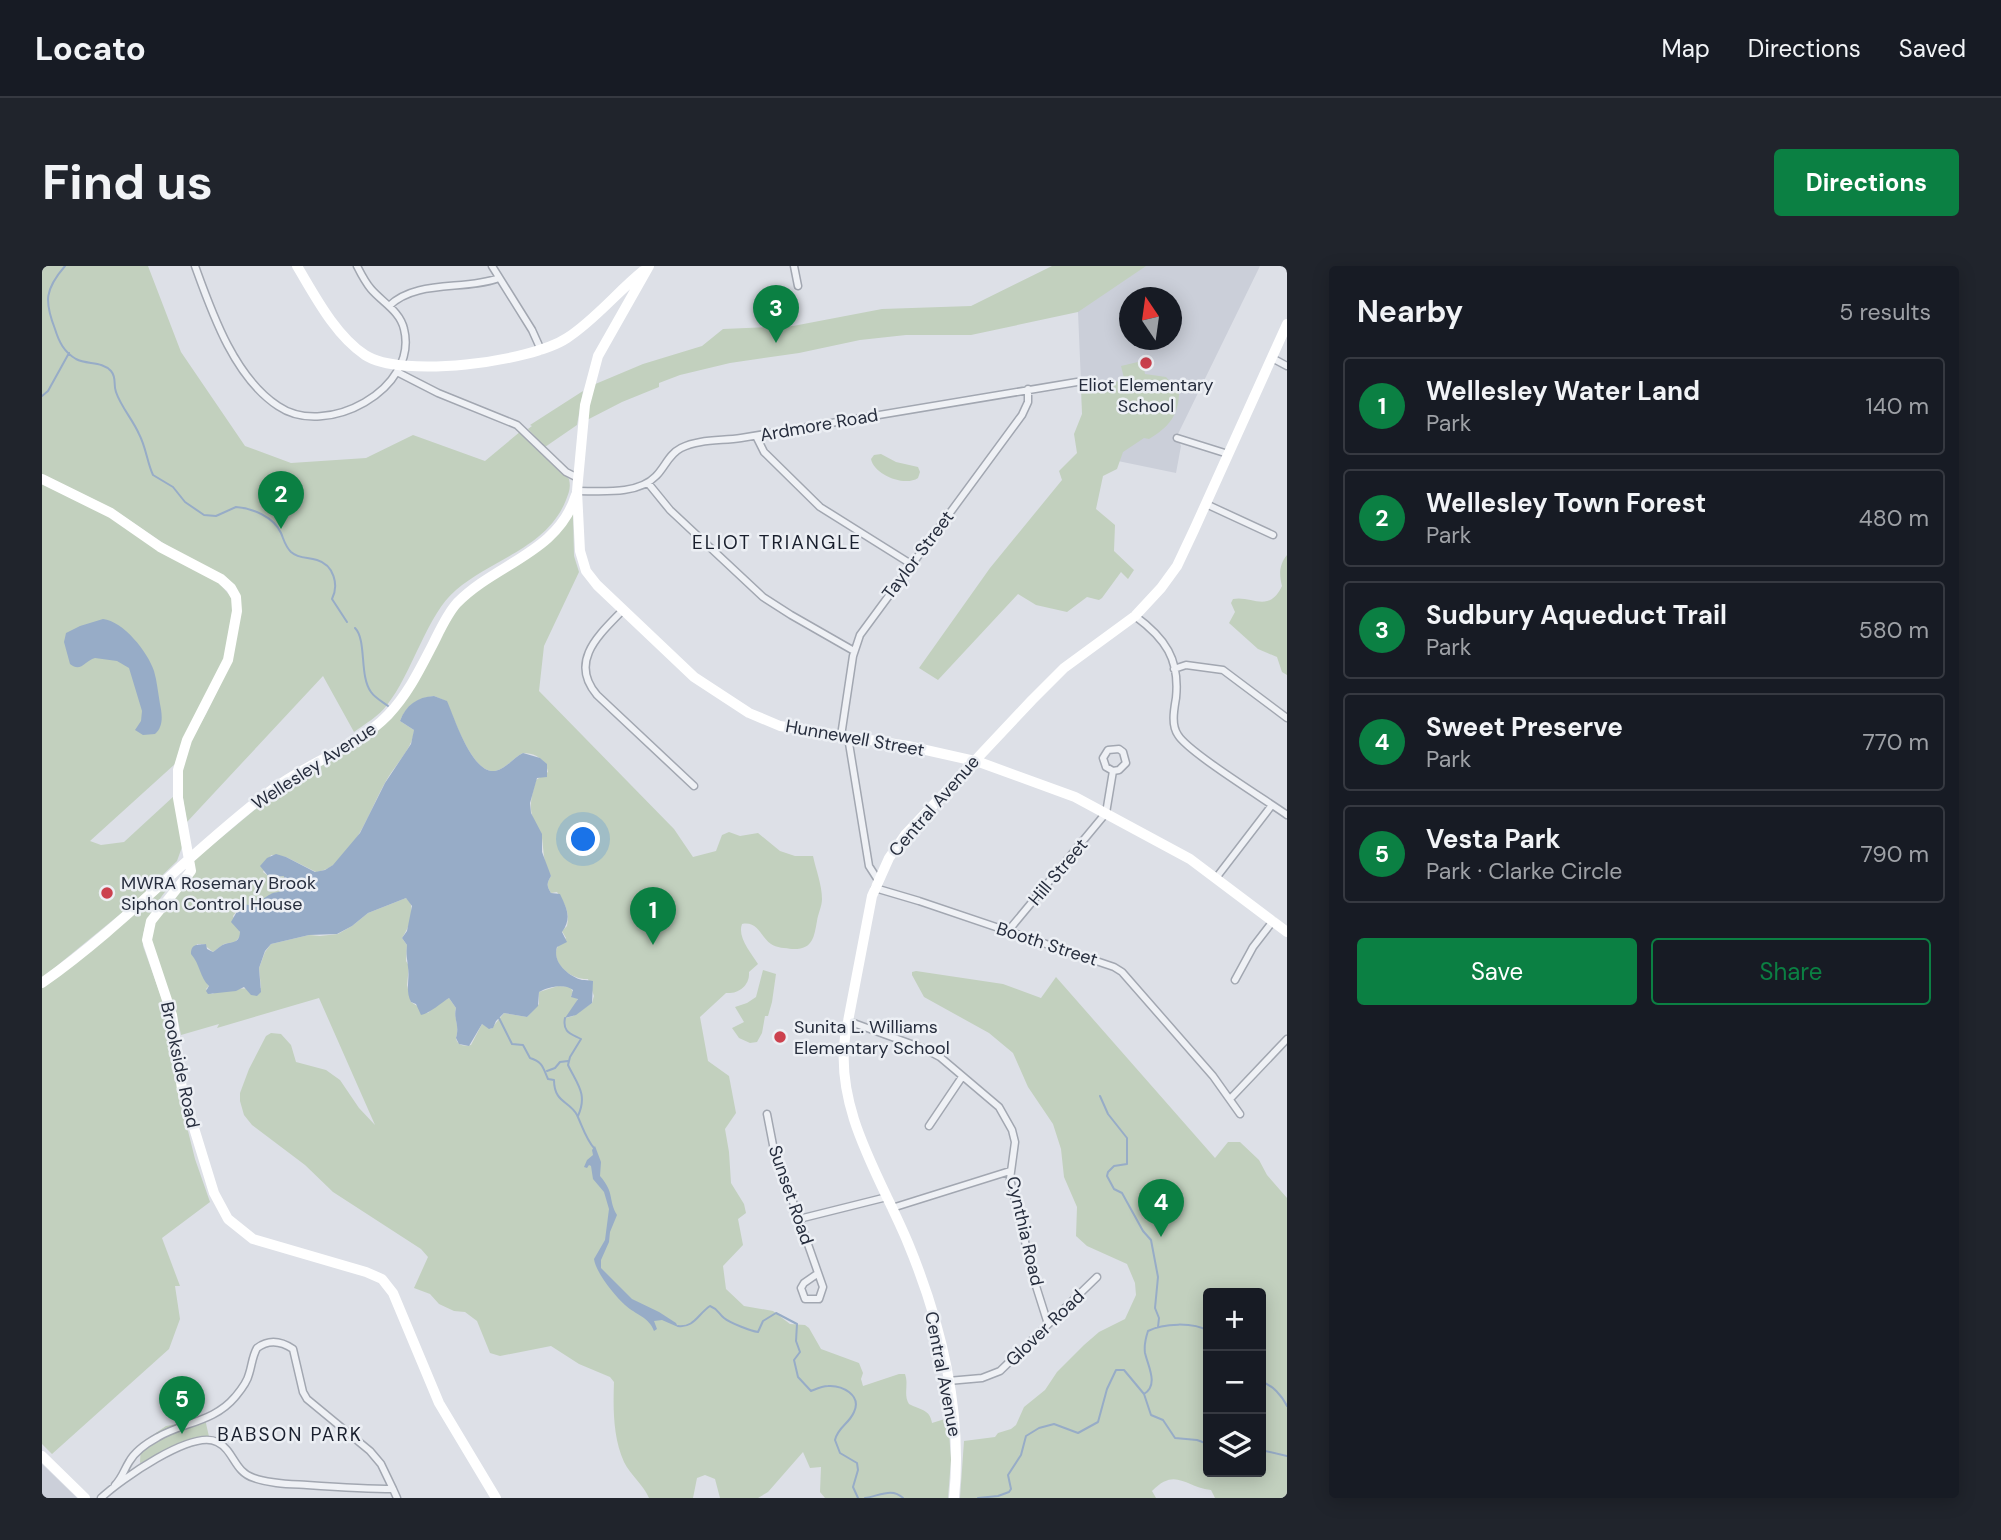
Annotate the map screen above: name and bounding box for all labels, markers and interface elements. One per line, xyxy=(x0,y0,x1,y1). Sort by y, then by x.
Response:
text: Locato xyxy=(35,27,146,70)
text: Map xyxy=(1662,33,1710,64)
text: Directions xyxy=(1748,33,1861,64)
text: Saved xyxy=(1899,33,1966,64)
button: Directions xyxy=(1774,149,1959,216)
text: Find us xyxy=(42,150,213,214)
pin: 3 xyxy=(753,285,799,343)
north arrow xyxy=(1119,287,1182,350)
text: Nearby xyxy=(1357,292,1463,331)
text: 5 results xyxy=(1839,297,1931,327)
marker: Eliot Elementary School xyxy=(1138,355,1154,371)
place label: Eliot Elementary School xyxy=(1078,373,1214,418)
text: Wellesley Water Land xyxy=(1426,374,1700,408)
text: 1 xyxy=(1378,391,1386,421)
text: 140 m xyxy=(1866,391,1929,421)
street label: Ardmore Road xyxy=(758,403,880,447)
text: Park xyxy=(1426,408,1471,438)
pin: 2 xyxy=(258,471,304,529)
text: Wellesley Town Forest xyxy=(1426,486,1706,520)
text: 2 xyxy=(1375,503,1389,533)
text: 480 m xyxy=(1859,503,1929,533)
street label: Taylor Street xyxy=(877,506,959,604)
text: Park xyxy=(1426,520,1471,550)
district label: ELIOT TRIANGLE xyxy=(692,530,862,555)
text: Sudbury Aqueduct Trail xyxy=(1426,598,1727,632)
text: 3 xyxy=(1375,615,1389,645)
text: 580 m xyxy=(1859,615,1929,645)
text: Park xyxy=(1426,632,1471,662)
text: Sweet Preserve xyxy=(1426,710,1623,744)
street label: Hunnewell Street xyxy=(784,714,926,762)
street label: Wellesley Avenue xyxy=(247,717,381,815)
text: 4 xyxy=(1375,727,1389,757)
text: 770 m xyxy=(1862,727,1929,757)
text: Park xyxy=(1426,744,1471,774)
street label: Central Avenue xyxy=(883,750,985,862)
your location xyxy=(566,822,600,856)
text: Vesta Park xyxy=(1426,822,1561,856)
street label: Hill Street xyxy=(1023,833,1093,911)
text: 5 xyxy=(1375,839,1389,869)
text: 790 m xyxy=(1861,839,1929,869)
text: Park · Clarke Circle xyxy=(1426,856,1622,886)
place label: MWRA Rosemary Brook Siphon Control House xyxy=(121,871,316,916)
marker: MWRA Rosemary Brook Siphon Control House xyxy=(99,885,115,901)
pin: 1 xyxy=(630,887,676,945)
street label: Booth Street xyxy=(993,916,1101,972)
button: Save xyxy=(1357,938,1637,1005)
button: Share xyxy=(1651,938,1931,1005)
street label: Brookside Road xyxy=(155,1000,205,1130)
place label: Sunita L. Williams Elementary School xyxy=(794,1015,950,1060)
marker: Sunita L. Williams Elementary School xyxy=(772,1029,788,1045)
street label: Sunset Road xyxy=(763,1142,819,1248)
street label: Cynthia Road xyxy=(1001,1174,1049,1288)
pin: 4 xyxy=(1138,1179,1184,1237)
street label: Glover Road xyxy=(1001,1284,1089,1372)
map controls xyxy=(1203,1288,1266,1477)
button: + xyxy=(1203,1288,1266,1351)
street label: Central Avenue xyxy=(919,1309,967,1439)
button: − xyxy=(1203,1351,1266,1414)
pin: 5 xyxy=(159,1376,205,1434)
button: layers xyxy=(1203,1414,1266,1477)
district label: BABSON PARK xyxy=(217,1422,363,1447)

